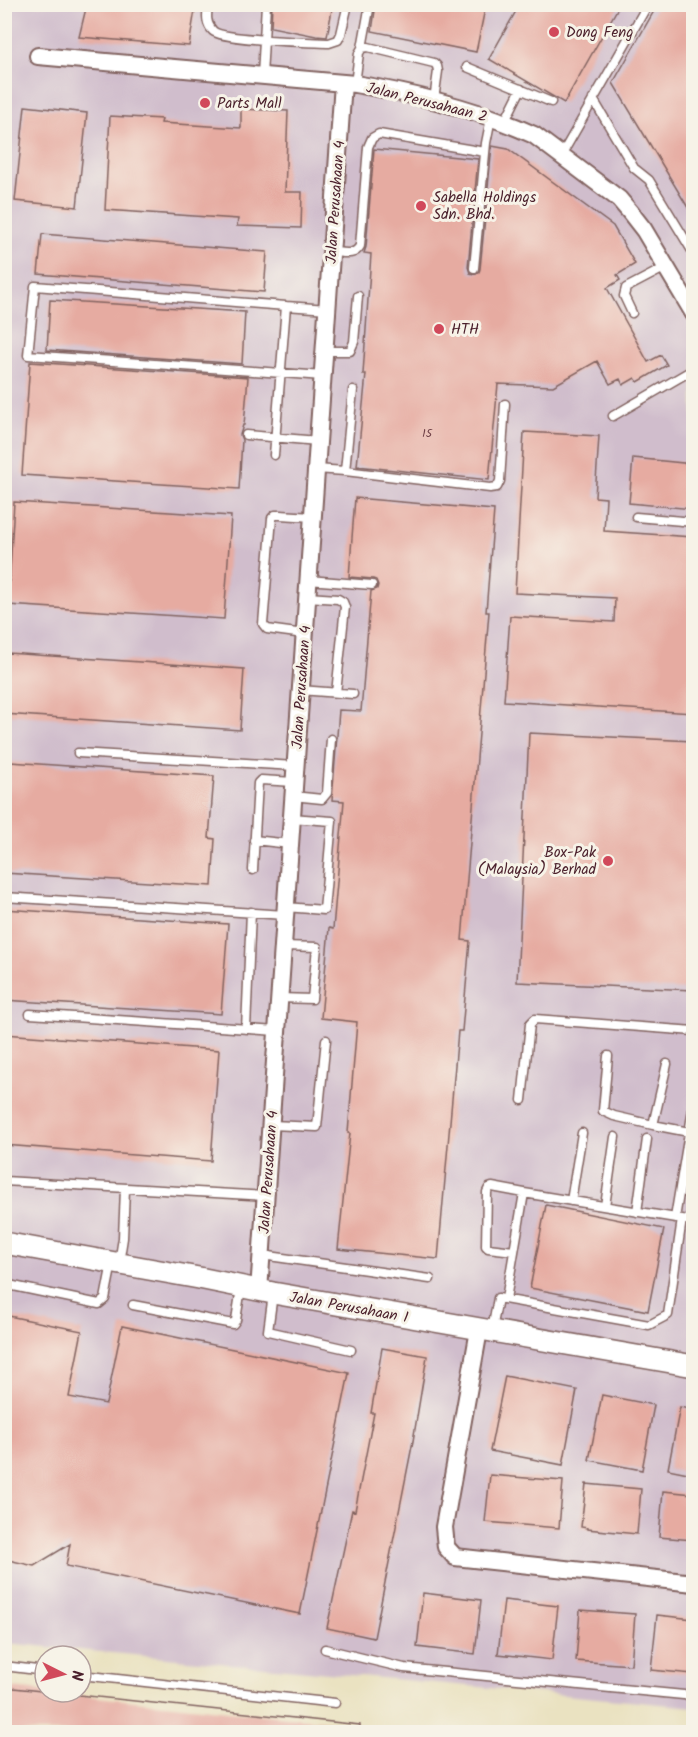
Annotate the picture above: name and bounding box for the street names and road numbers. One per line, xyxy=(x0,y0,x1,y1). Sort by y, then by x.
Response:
street label: Jalan Perusahaan 2 xyxy=(364,76,490,130)
street label: Jalan Perusahaan 4 xyxy=(320,140,352,265)
street label: Jalan Perusahaan 4 xyxy=(286,625,318,750)
street label: Jalan Perusahaan 4 xyxy=(253,1110,285,1235)
street label: Jalan Perusahaan 1 xyxy=(288,1286,410,1330)

